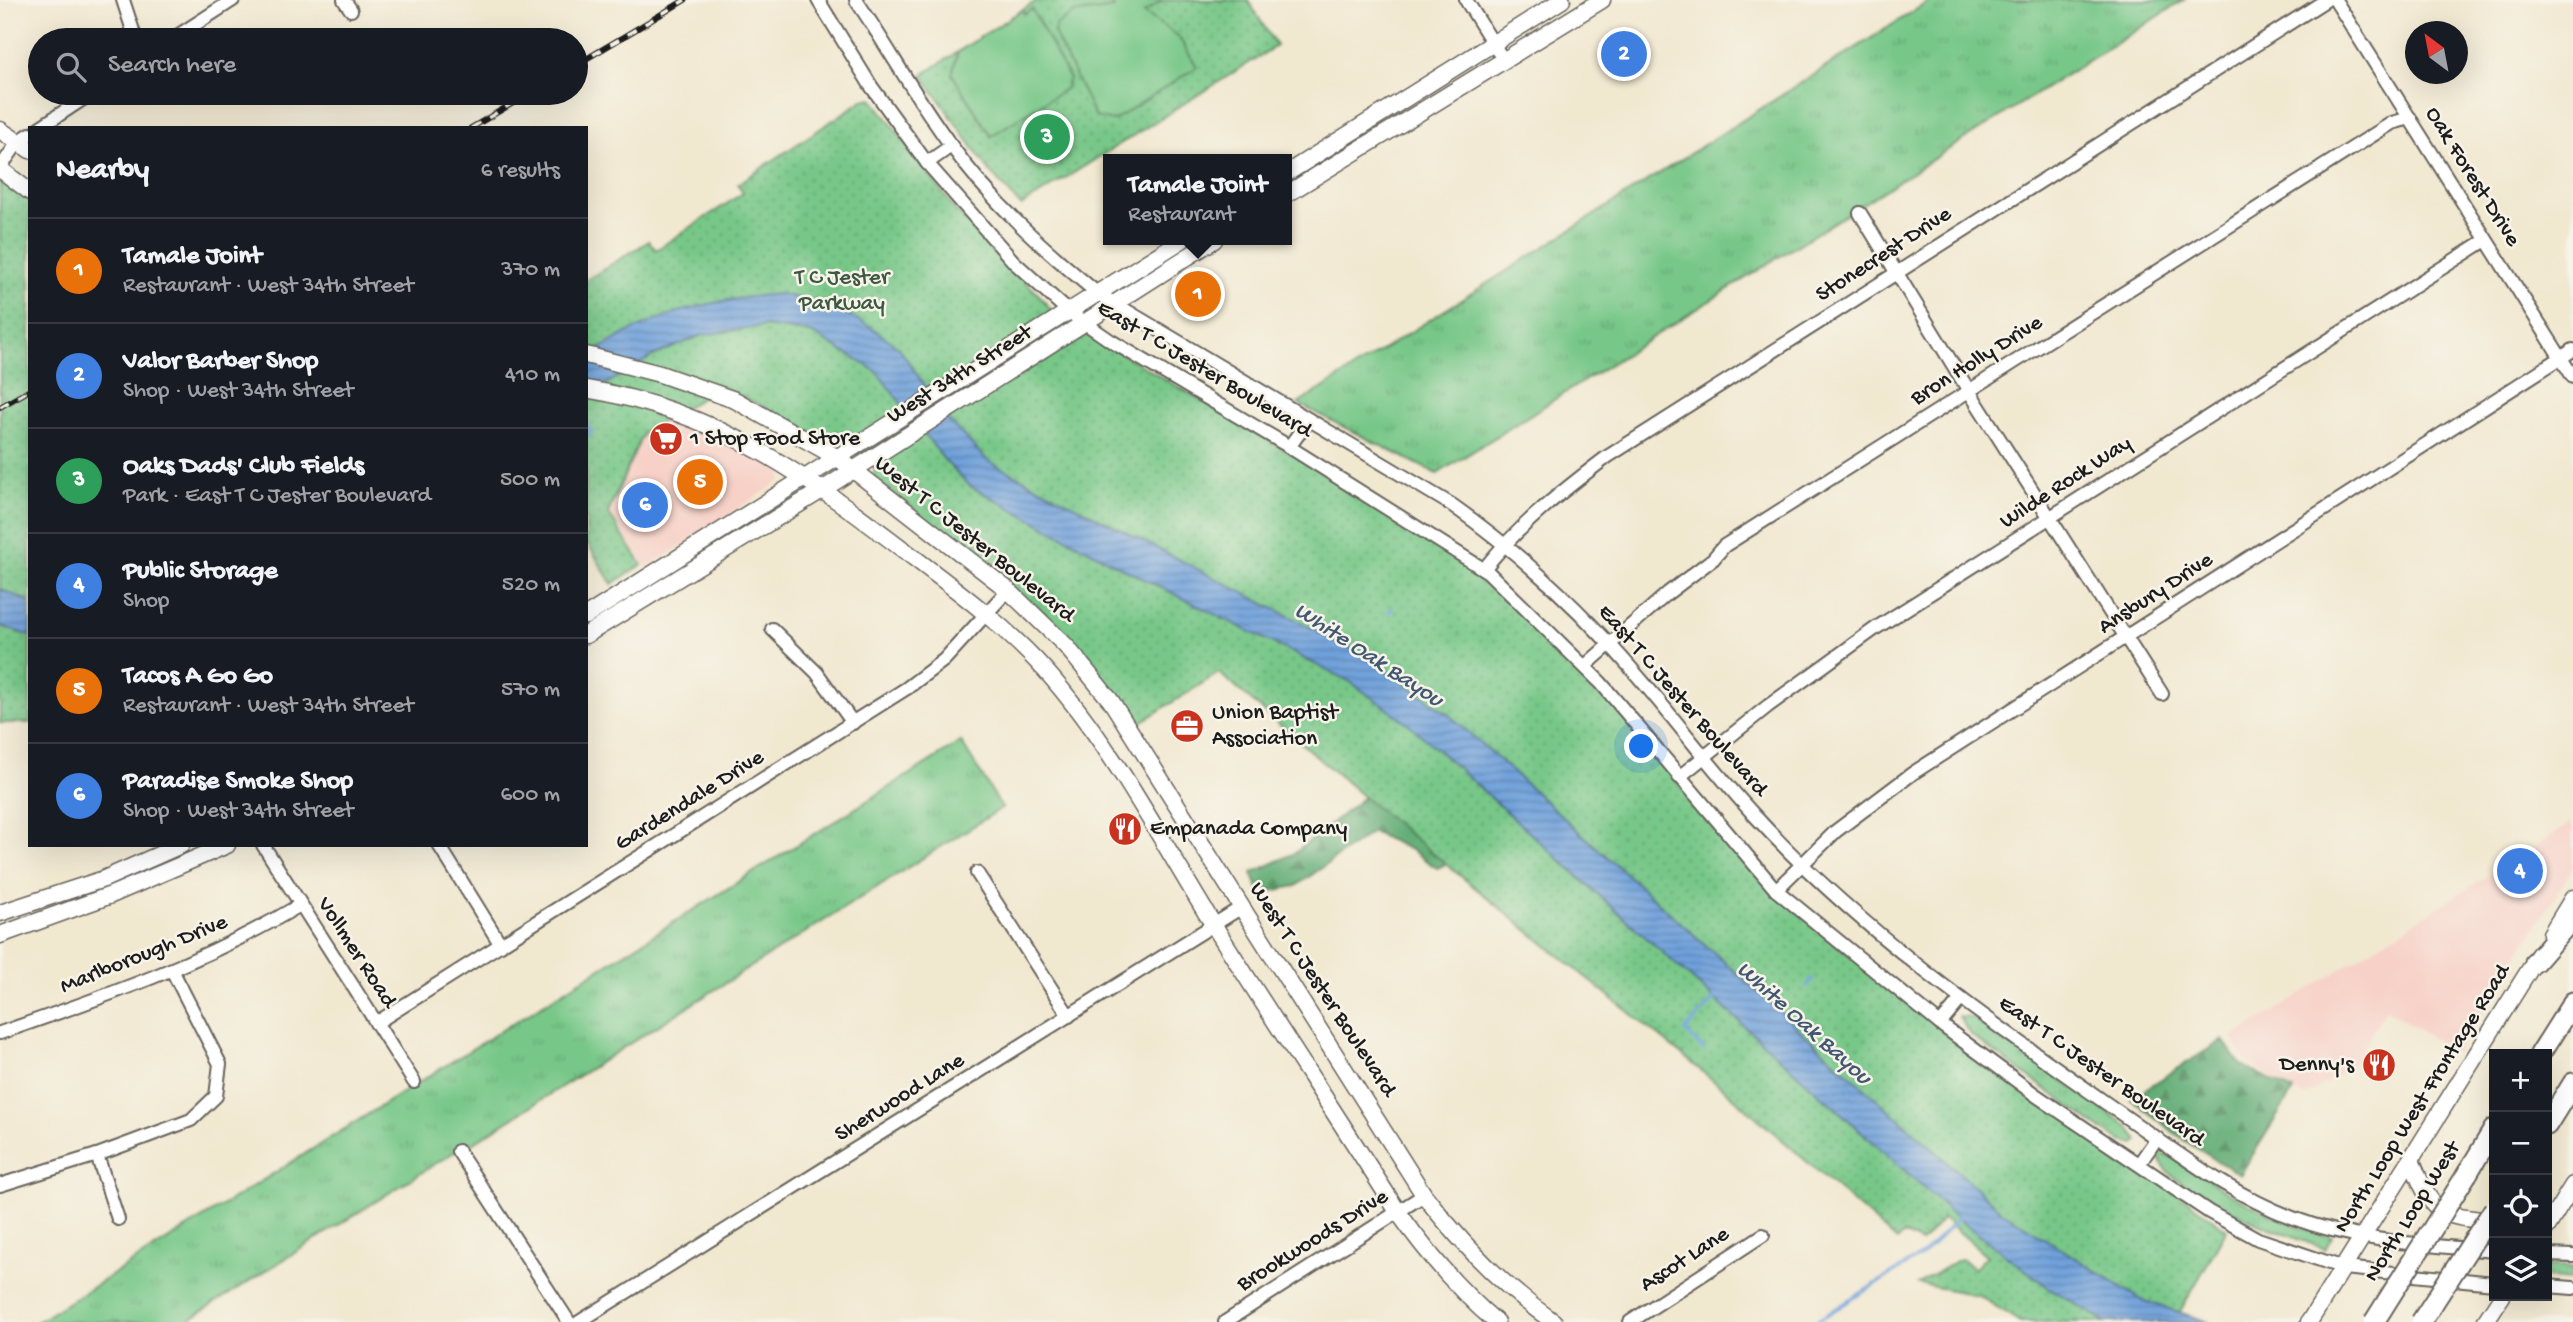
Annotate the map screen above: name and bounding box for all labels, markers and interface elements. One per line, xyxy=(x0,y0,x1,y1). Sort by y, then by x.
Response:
north arrow xyxy=(2405,21,2468,84)
search box xyxy=(28,28,588,105)
pin: 2 xyxy=(1601,28,1647,80)
icon: search xyxy=(52,48,90,86)
text: Search here xyxy=(108,51,236,82)
street label: Oak Forest Drive xyxy=(2418,102,2526,253)
pin: 3 xyxy=(1024,111,1070,163)
text: Nearby xyxy=(56,154,149,189)
popup xyxy=(1103,154,1292,245)
text: 6 results xyxy=(481,158,560,185)
text: Tamale Joint xyxy=(1128,171,1267,202)
street label: Stonecrest Drive xyxy=(1811,201,1958,309)
text: Restaurant xyxy=(1128,202,1235,229)
text: Tamale Joint xyxy=(123,242,262,273)
text: 1 xyxy=(74,257,84,284)
text: 370 m xyxy=(501,257,560,284)
park label: T C Jester Parkway xyxy=(793,265,891,318)
pin: 1 xyxy=(1175,268,1221,320)
text: Restaurant · West 34th Street xyxy=(123,273,414,300)
street label: East T C Jester Boulevard xyxy=(1092,295,1318,446)
street label: Bron Holly Drive xyxy=(1905,309,2049,413)
street label: West 34th Street xyxy=(882,319,1039,430)
text: Valor Barber Shop xyxy=(123,347,318,378)
text: 2 xyxy=(73,362,85,389)
text: 410 m xyxy=(505,362,560,389)
text: Shop · West 34th Street xyxy=(123,378,353,405)
supermarket icon: 1 Stop Food Store xyxy=(647,420,685,458)
place label: 1 Stop Food Store xyxy=(689,426,861,453)
street label: Wilde Rock Way xyxy=(1995,430,2137,536)
street label: West T C Jester Boulevard xyxy=(868,451,1081,630)
text: Oaks Dads' Club Fields xyxy=(123,452,364,483)
pin: 5 xyxy=(677,456,723,508)
text: 3 xyxy=(73,467,85,494)
text: 500 m xyxy=(500,467,560,494)
pin: 6 xyxy=(622,479,668,531)
text: Park · East T C Jester Boulevard xyxy=(123,483,431,510)
street label: Ansbury Drive xyxy=(2094,546,2219,641)
text: Public Storage xyxy=(123,557,278,588)
text: 4 xyxy=(74,572,84,599)
text: 520 m xyxy=(502,572,560,599)
text: Shop xyxy=(123,588,169,615)
water label: White Oak Bayou xyxy=(1288,597,1449,716)
street label: East T C Jester Boulevard xyxy=(1591,599,1774,804)
text: Tacos A Go Go xyxy=(123,662,273,693)
text: 5 xyxy=(73,677,85,704)
text: 570 m xyxy=(501,677,560,704)
text: Restaurant · West 34th Street xyxy=(123,693,414,720)
place label: Union Baptist Association xyxy=(1212,700,1339,753)
office icon: Union Baptist Association xyxy=(1168,707,1206,745)
your location xyxy=(1624,729,1658,763)
street label: Gardendale Drive xyxy=(611,744,770,858)
text: Paradise Smoke Shop xyxy=(123,767,353,798)
text: 6 xyxy=(73,782,85,809)
text: 600 m xyxy=(500,782,560,809)
text: Shop · West 34th Street xyxy=(123,798,353,825)
restaurant icon: Empanada Company xyxy=(1106,810,1144,848)
place label: Empanada Company xyxy=(1150,816,1347,843)
pin: 4 xyxy=(2497,845,2543,897)
street label: West T C Jester Boulevard xyxy=(1243,878,1402,1104)
street label: Vollmer Road xyxy=(310,892,403,1015)
street label: Marlborough Drive xyxy=(56,909,233,1001)
water label: White Oak Bayou xyxy=(1730,956,1878,1093)
street label: North Loop West Frontage Road xyxy=(2329,960,2517,1238)
street label: East T C Jester Boulevard xyxy=(1993,990,2211,1154)
restaurant icon: Denny's xyxy=(2360,1046,2398,1084)
street label: Sherwood Lane xyxy=(830,1047,971,1149)
map controls xyxy=(2489,1049,2552,1301)
button: + xyxy=(2489,1049,2552,1112)
place label: Denny's xyxy=(2278,1052,2355,1079)
button: − xyxy=(2489,1112,2552,1175)
street label: North Loop West xyxy=(2359,1137,2467,1287)
button: locate xyxy=(2489,1175,2552,1238)
street label: Brookwoods Drive xyxy=(1232,1183,1395,1299)
street label: Ascot Lane xyxy=(1635,1221,1735,1299)
button: layers xyxy=(2489,1238,2552,1301)

